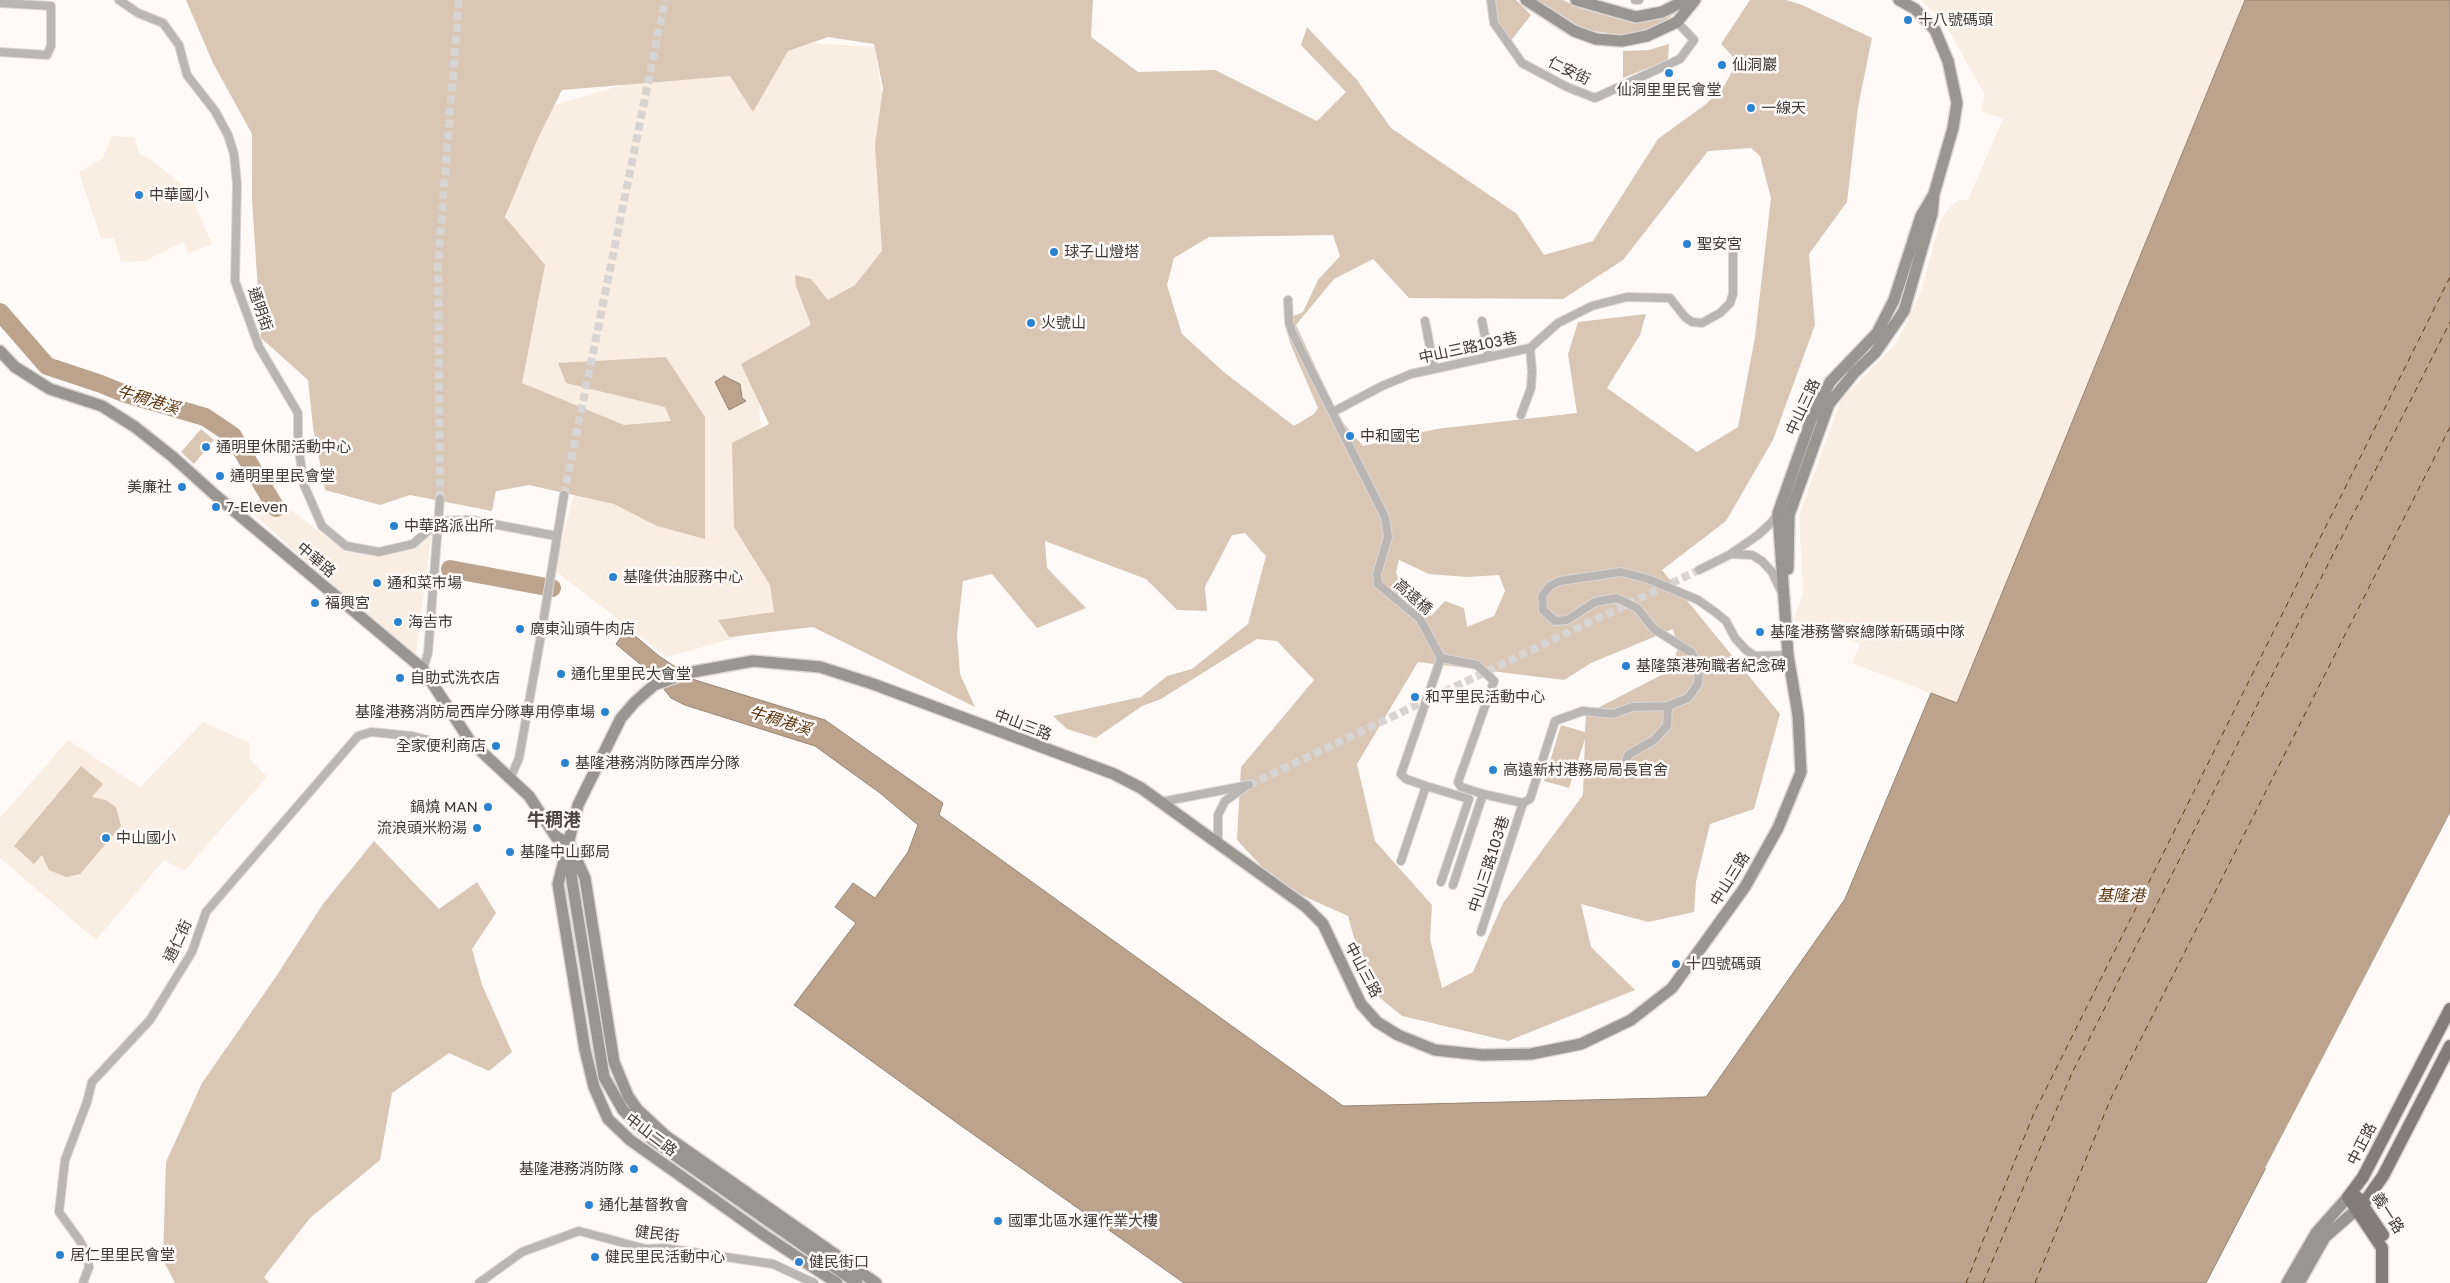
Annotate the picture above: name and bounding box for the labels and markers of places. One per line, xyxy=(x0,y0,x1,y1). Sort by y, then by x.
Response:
place label: 十八號碼頭 xyxy=(1918,11,1993,29)
marker: 十八號碼頭 xyxy=(1902,14,1914,26)
place label: 仙洞巖 xyxy=(1732,56,1777,74)
marker: 仙洞巖 xyxy=(1716,59,1728,71)
marker: 仙洞里里民會堂 xyxy=(1663,67,1675,79)
place label: 仙洞里里民會堂 xyxy=(1617,81,1721,99)
place label: 一線天 xyxy=(1761,99,1806,117)
marker: 一線天 xyxy=(1745,102,1757,114)
place label: 中華國小 xyxy=(149,186,209,204)
marker: 中華國小 xyxy=(133,189,145,201)
place label: 聖安宮 xyxy=(1697,235,1742,253)
marker: 聖安宮 xyxy=(1681,238,1693,250)
place label: 球子山燈塔 xyxy=(1064,243,1139,261)
marker: 球子山燈塔 xyxy=(1048,246,1060,258)
place label: 火號山 xyxy=(1041,314,1086,332)
marker: 火號山 xyxy=(1025,317,1037,329)
place label: 中和國宅 xyxy=(1360,427,1420,445)
marker: 中和國宅 xyxy=(1344,430,1356,442)
place label: 通明里休閒活動中心 xyxy=(216,438,351,456)
marker: 通明里休閒活動中心 xyxy=(200,441,212,453)
place label: 通明里里民會堂 xyxy=(230,467,335,485)
marker: 通明里里民會堂 xyxy=(214,470,226,482)
place label: 美廉社 xyxy=(127,478,172,496)
marker: 美廉社 xyxy=(176,481,188,493)
place label: 7-Eleven xyxy=(226,498,288,516)
marker: 7-Eleven xyxy=(210,501,222,513)
place label: 中華路派出所 xyxy=(404,517,494,535)
marker: 中華路派出所 xyxy=(388,520,400,532)
place label: 基隆供油服務中心 xyxy=(623,568,743,586)
marker: 基隆供油服務中心 xyxy=(607,571,619,583)
place label: 通和菜市場 xyxy=(387,574,462,592)
marker: 通和菜市場 xyxy=(371,577,383,589)
place label: 福興宮 xyxy=(325,594,370,612)
marker: 福興宮 xyxy=(309,597,321,609)
place label: 海吉市 xyxy=(408,613,453,631)
marker: 海吉市 xyxy=(392,616,404,628)
place label: 廣東汕頭牛肉店 xyxy=(530,620,635,638)
marker: 廣東汕頭牛肉店 xyxy=(514,623,526,635)
place label: 基隆港務警察總隊新碼頭中隊 xyxy=(1770,623,1965,641)
marker: 基隆港務警察總隊新碼頭中隊 xyxy=(1754,626,1766,638)
place label: 基隆築港殉職者紀念碑 xyxy=(1636,657,1786,675)
marker: 基隆築港殉職者紀念碑 xyxy=(1620,660,1632,672)
place label: 通化里里民大會堂 xyxy=(571,665,691,683)
marker: 通化里里民大會堂 xyxy=(555,668,567,680)
place label: 自助式洗衣店 xyxy=(410,669,500,687)
marker: 自助式洗衣店 xyxy=(394,672,406,684)
place label: 和平里民活動中心 xyxy=(1425,688,1545,706)
marker: 和平里民活動中心 xyxy=(1409,691,1421,703)
place label: 基隆港務消防局西岸分隊專用停車場 xyxy=(355,703,595,721)
marker: 基隆港務消防局西岸分隊專用停車場 xyxy=(599,706,611,718)
place label: 全家便利商店 xyxy=(396,737,486,755)
marker: 全家便利商店 xyxy=(490,740,502,752)
place label: 基隆港務消防隊西岸分隊 xyxy=(575,754,740,772)
marker: 基隆港務消防隊西岸分隊 xyxy=(559,757,571,769)
place label: 高遠新村港務局局長官舍 xyxy=(1503,761,1668,779)
marker: 高遠新村港務局局長官舍 xyxy=(1487,764,1499,776)
place label: 鍋燒 MAN xyxy=(410,798,478,816)
marker: 鍋燒 MAN xyxy=(482,801,494,813)
place label: 流浪頭米粉湯 xyxy=(377,819,467,837)
marker: 流浪頭米粉湯 xyxy=(471,822,483,834)
place label: 中山國小 xyxy=(116,829,176,847)
marker: 中山國小 xyxy=(100,832,112,844)
place label: 基隆中山郵局 xyxy=(520,843,610,861)
marker: 基隆中山郵局 xyxy=(504,846,516,858)
place label: 十四號碼頭 xyxy=(1686,955,1761,973)
marker: 十四號碼頭 xyxy=(1670,958,1682,970)
place label: 基隆港務消防隊 xyxy=(519,1160,624,1178)
marker: 基隆港務消防隊 xyxy=(628,1163,640,1175)
place label: 通化基督教會 xyxy=(599,1196,689,1214)
marker: 通化基督教會 xyxy=(583,1199,595,1211)
place label: 國軍北區水運作業大樓 xyxy=(1008,1212,1158,1230)
marker: 國軍北區水運作業大樓 xyxy=(992,1215,1004,1227)
place label: 居仁里里民會堂 xyxy=(70,1246,175,1264)
place label: 健民里民活動中心 xyxy=(605,1248,725,1266)
marker: 居仁里里民會堂 xyxy=(54,1249,66,1261)
marker: 健民里民活動中心 xyxy=(589,1251,601,1263)
place label: 健民街口 xyxy=(809,1253,869,1271)
marker: 健民街口 xyxy=(793,1256,805,1268)

